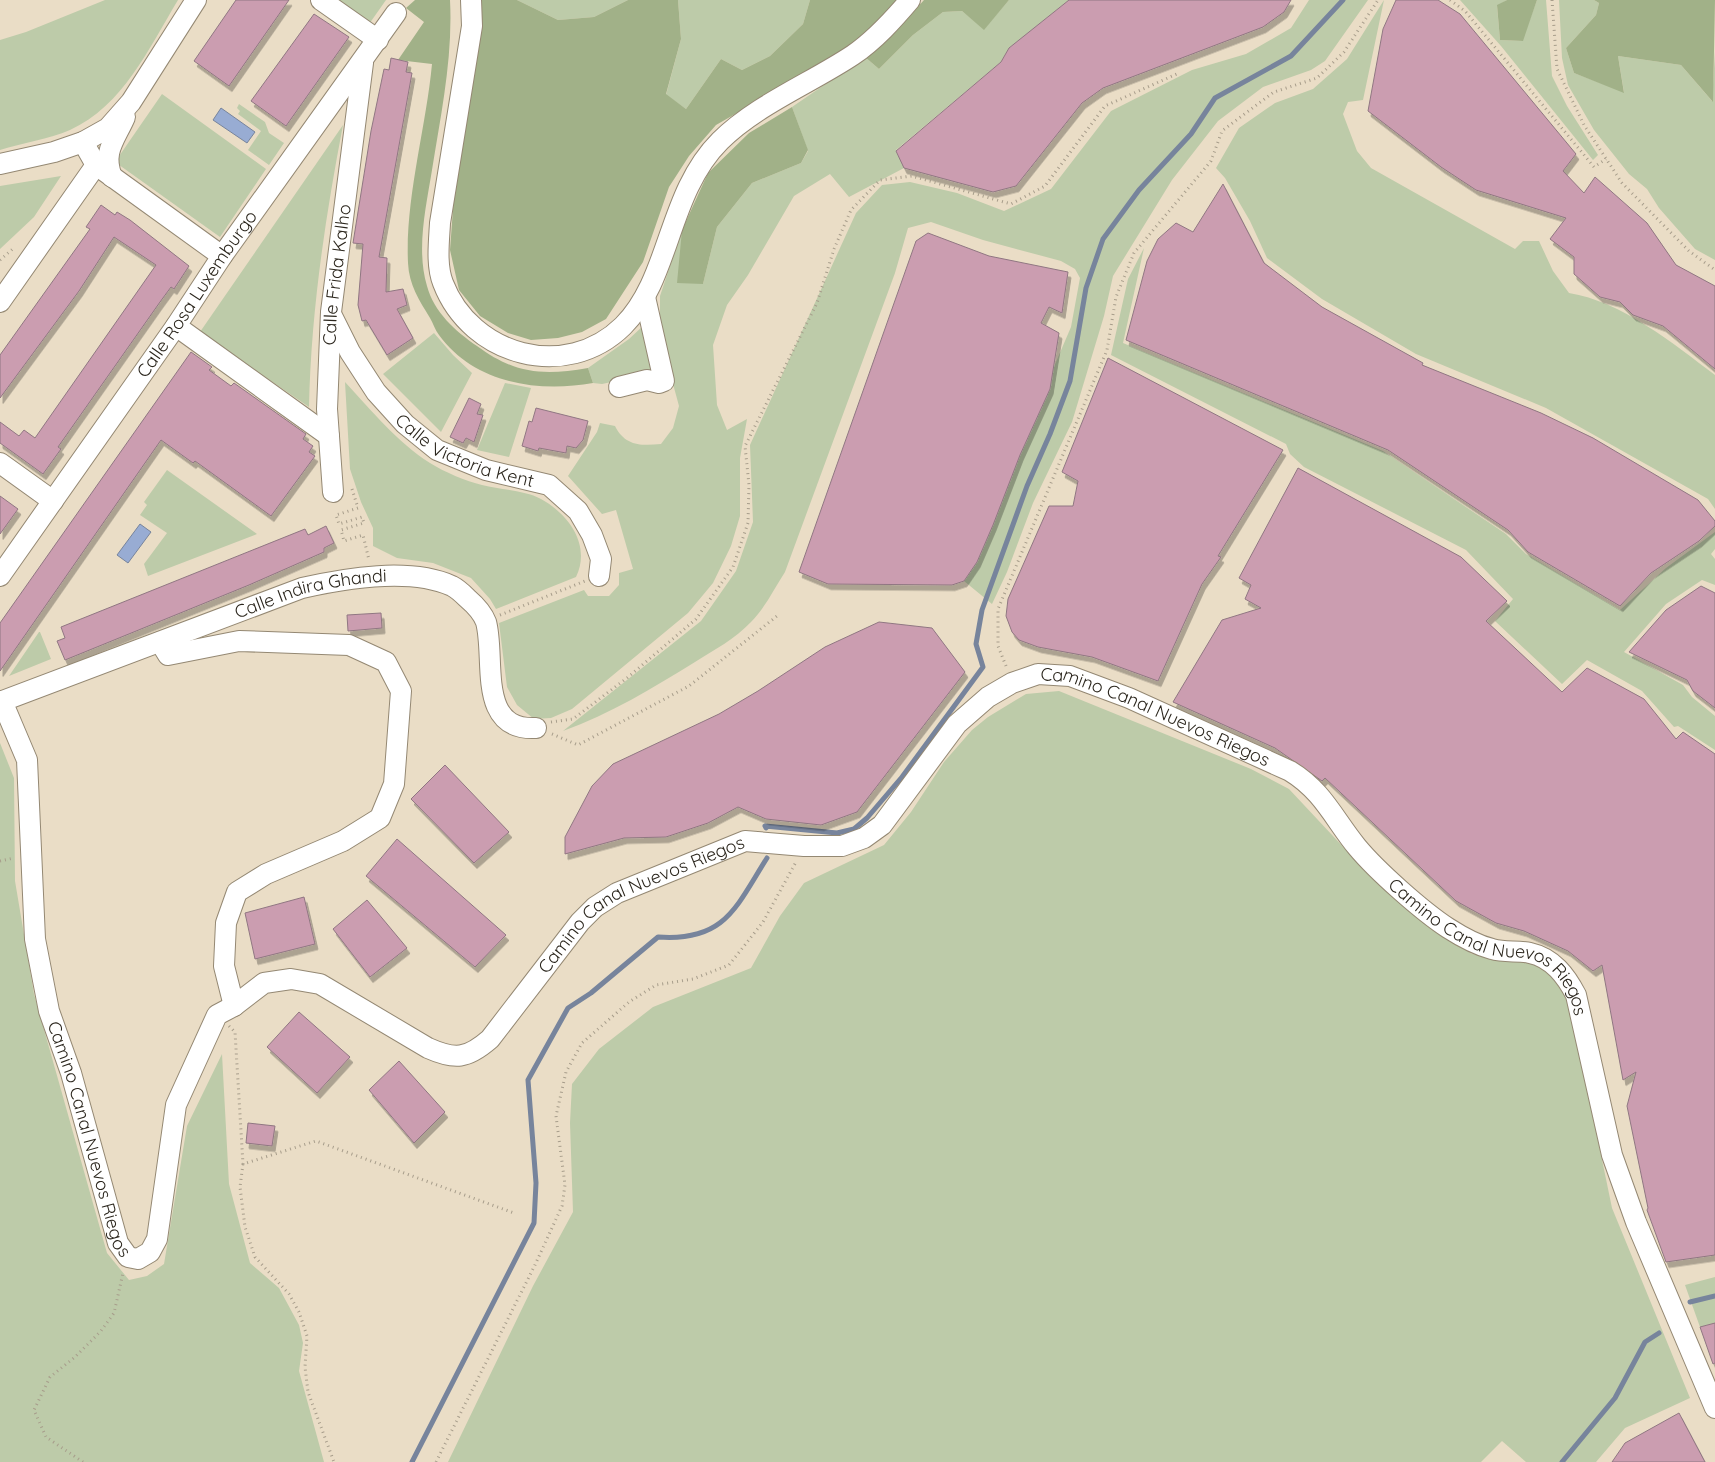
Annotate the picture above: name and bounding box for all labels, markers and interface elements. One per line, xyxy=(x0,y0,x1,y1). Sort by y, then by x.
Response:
street label: Calle Frida Kalho xyxy=(318,203,356,346)
street label: Calle Rosa Luxemburgo xyxy=(131,206,262,382)
street label: Calle Victoria Kent xyxy=(390,409,536,492)
street label: Calle Indira Ghandi xyxy=(231,564,387,623)
street label: Camino Canal Nuevos Riegos xyxy=(1040,662,1274,771)
street label: Camino Canal Nuevos Riegos xyxy=(533,830,748,978)
street label: Camino Canal Nuevos Riegos xyxy=(1384,873,1592,1018)
street label: Camino Canal Nuevos Riegos xyxy=(43,1018,137,1262)

